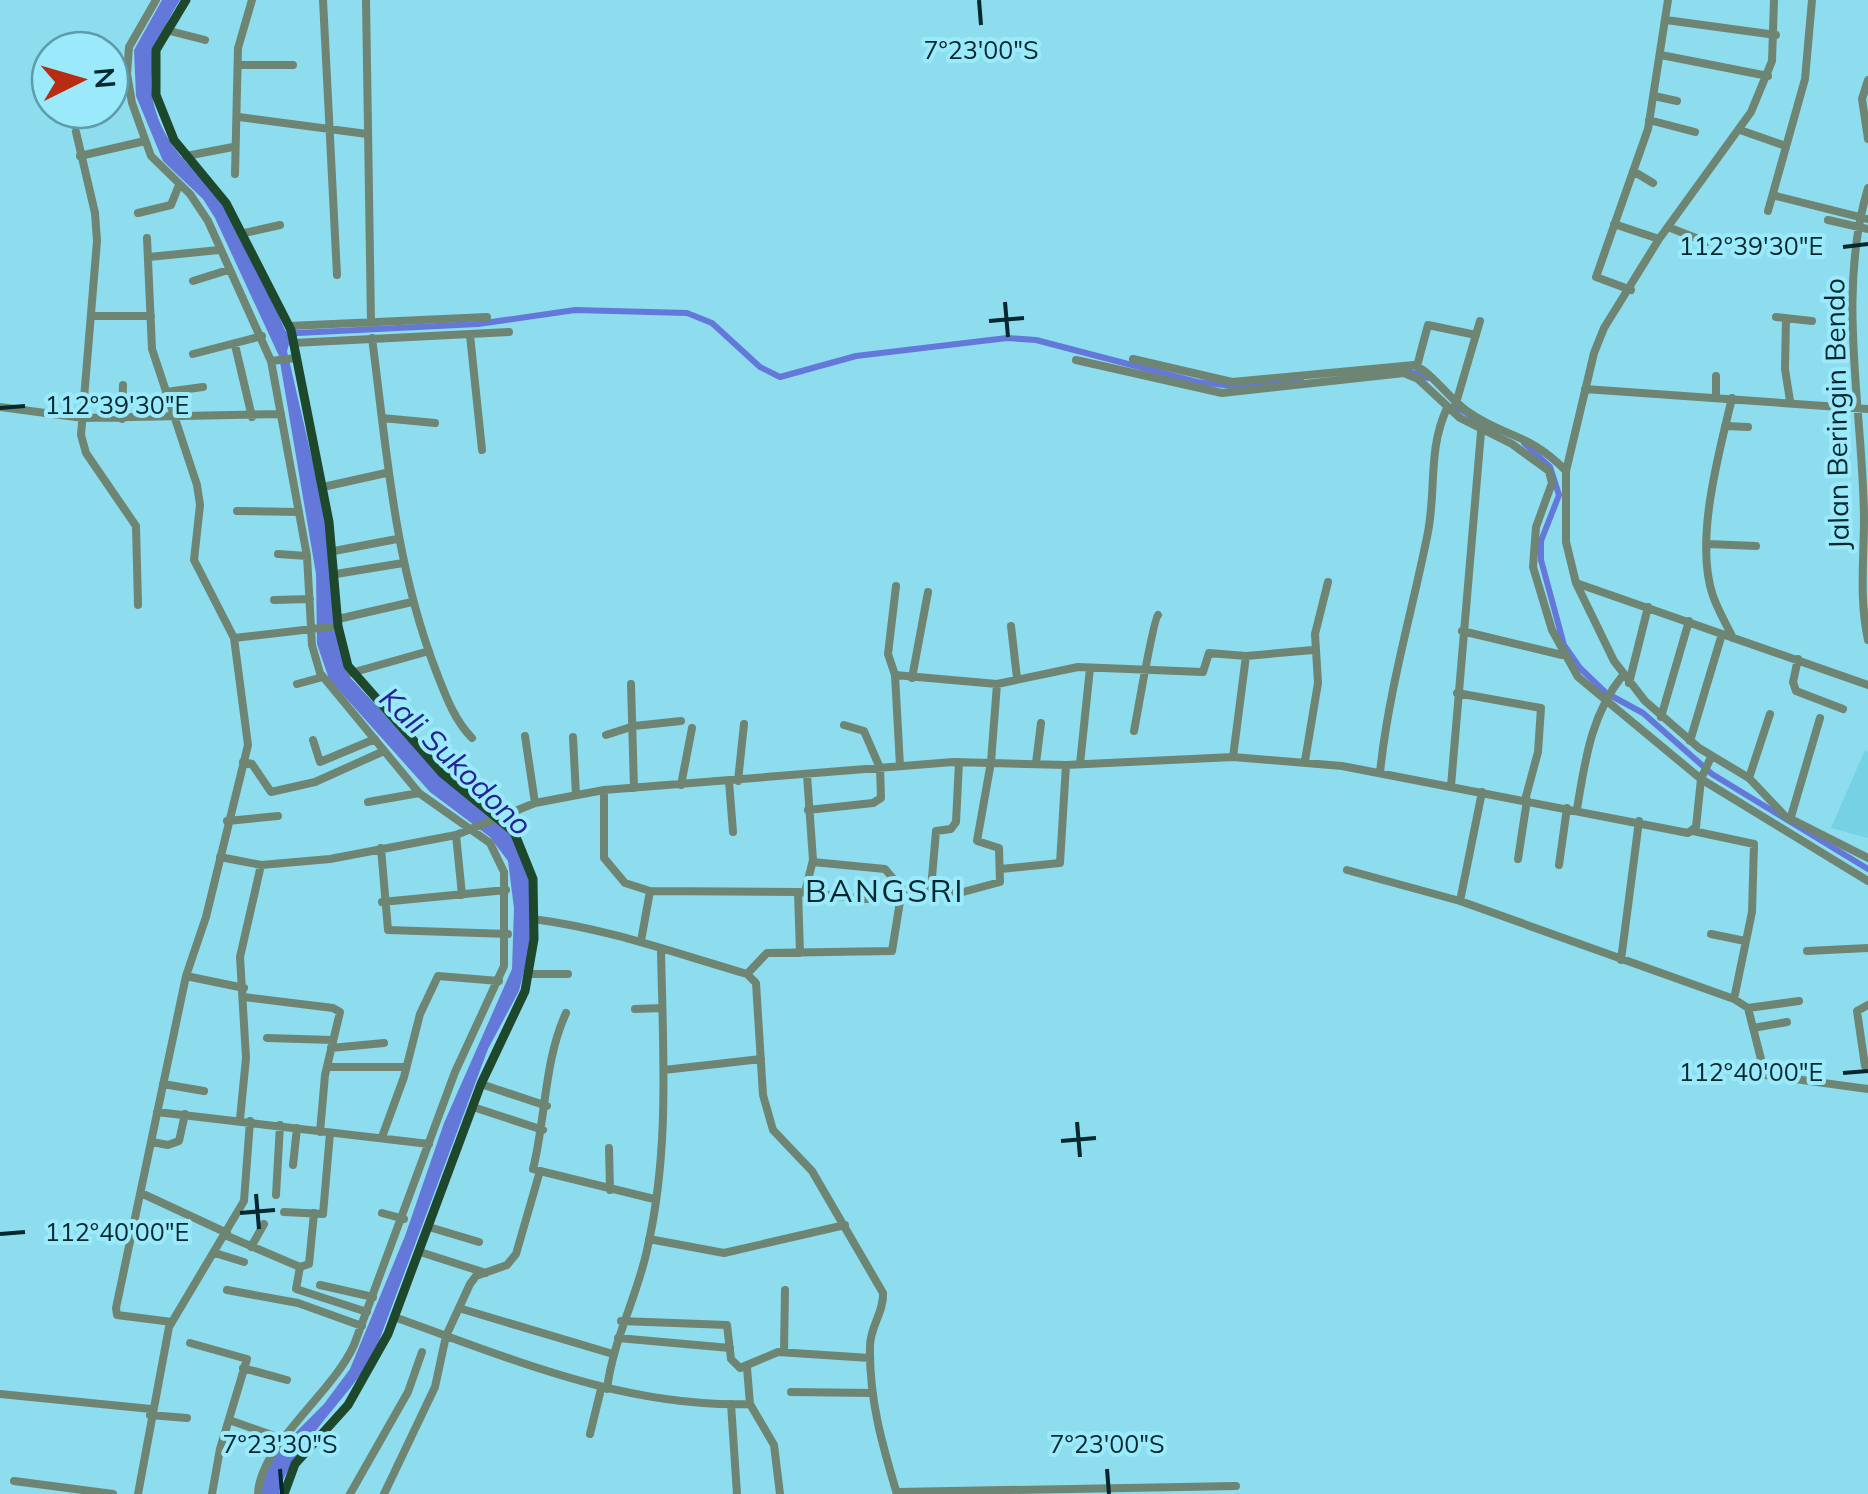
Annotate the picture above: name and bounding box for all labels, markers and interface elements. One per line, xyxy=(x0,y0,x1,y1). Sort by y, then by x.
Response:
north arrow xyxy=(30,30,130,130)
text: 7°23'00"S xyxy=(923,34,1039,65)
text: N xyxy=(87,66,124,90)
text: 112°39'30"E xyxy=(1679,230,1823,261)
street label: Jalan Beringin Bendo xyxy=(1816,278,1856,550)
text: 112°39'30"E xyxy=(45,389,189,420)
water label: Kali Sukodono xyxy=(372,679,540,843)
district label: BANGSRI xyxy=(805,870,965,910)
text: 112°40'00"E xyxy=(1679,1056,1823,1087)
text: 112°40'00"E xyxy=(45,1216,189,1247)
text: 7°23'30"S xyxy=(222,1428,338,1459)
text: 7°23'00"S xyxy=(1049,1428,1165,1459)

